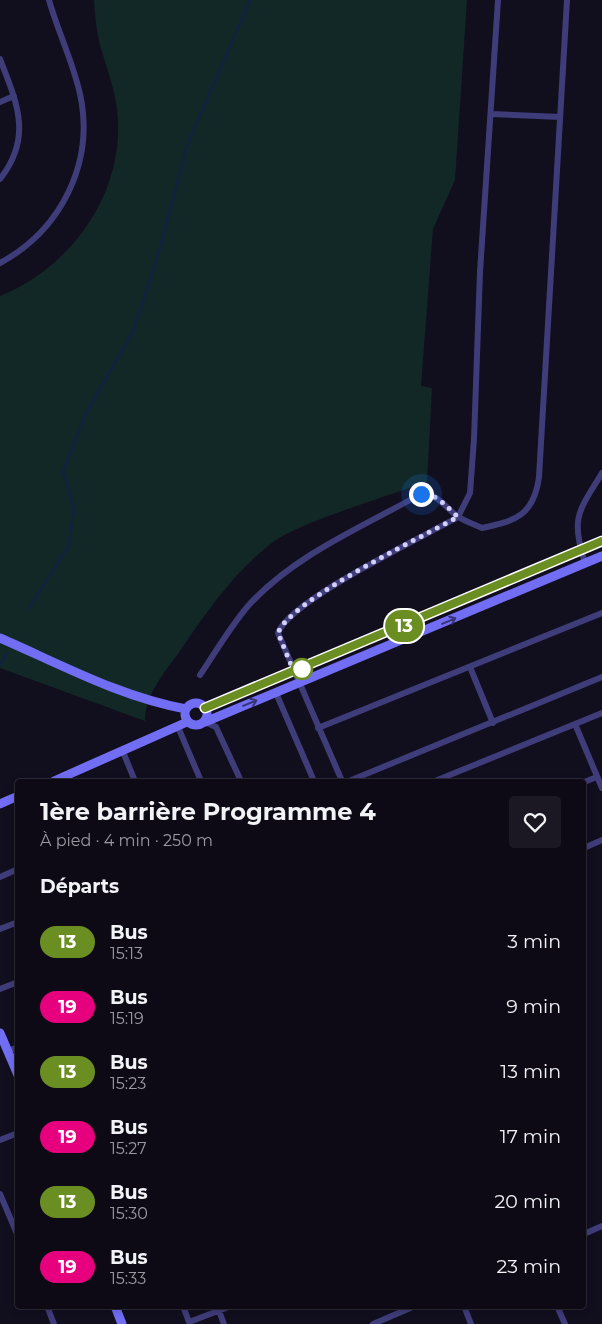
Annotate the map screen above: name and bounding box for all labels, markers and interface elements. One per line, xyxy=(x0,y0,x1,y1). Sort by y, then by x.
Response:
your location xyxy=(409,482,434,507)
line badge: 13 xyxy=(382,610,426,642)
text: 13 xyxy=(395,615,413,637)
one-way arrow xyxy=(441,615,456,625)
unlabelled marker xyxy=(291,658,313,680)
one-way arrow xyxy=(242,698,257,708)
button: heart xyxy=(509,796,561,848)
text: 1ère barrière Programme 4 xyxy=(40,797,376,826)
text: À pied · 4 min · 250 m xyxy=(40,831,213,850)
text: Départs xyxy=(40,875,119,898)
text: Bus xyxy=(110,921,148,944)
text: 3 min xyxy=(507,930,561,953)
text: 13 xyxy=(59,931,76,953)
text: 15:13 xyxy=(110,944,143,963)
text: Bus xyxy=(110,986,148,1009)
text: 9 min xyxy=(506,995,561,1018)
text: 19 xyxy=(58,996,77,1018)
text: 15:19 xyxy=(110,1009,144,1028)
text: Bus xyxy=(110,1051,148,1074)
text: 13 min xyxy=(500,1060,561,1083)
text: 13 xyxy=(59,1061,76,1083)
text: 15:23 xyxy=(110,1074,146,1093)
text: Bus xyxy=(110,1116,148,1139)
text: 17 min xyxy=(500,1125,561,1148)
text: 19 xyxy=(58,1126,77,1148)
text: 15:27 xyxy=(110,1139,147,1158)
text: Bus xyxy=(110,1181,148,1204)
text: 20 min xyxy=(495,1190,561,1213)
text: 13 xyxy=(59,1191,76,1213)
text: 15:30 xyxy=(110,1204,148,1223)
text: Bus xyxy=(110,1246,148,1269)
text: 23 min xyxy=(496,1255,561,1278)
text: 19 xyxy=(58,1256,77,1278)
text: 15:33 xyxy=(110,1269,146,1288)

